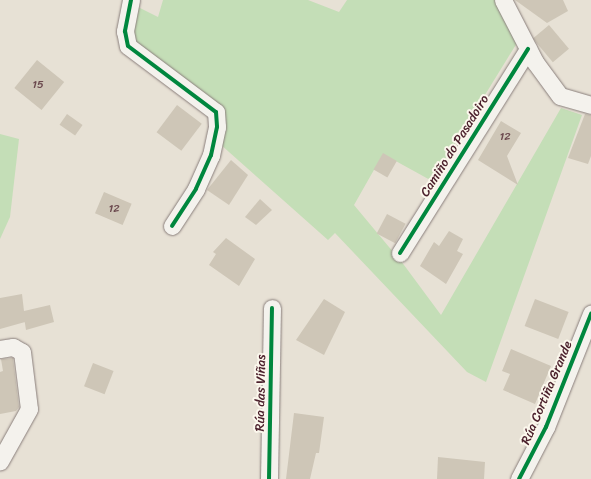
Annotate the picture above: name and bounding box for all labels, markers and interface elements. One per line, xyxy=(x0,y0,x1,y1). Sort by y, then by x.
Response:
house number: 15 xyxy=(32,78,44,92)
street label: Camiño do Pasadoiro xyxy=(417,92,493,200)
house number: 12 xyxy=(499,130,511,144)
house number: 12 xyxy=(108,202,120,216)
street label: Rúa Cortiña Grande xyxy=(518,339,576,447)
street label: Rúa das Viñas xyxy=(253,354,269,432)

